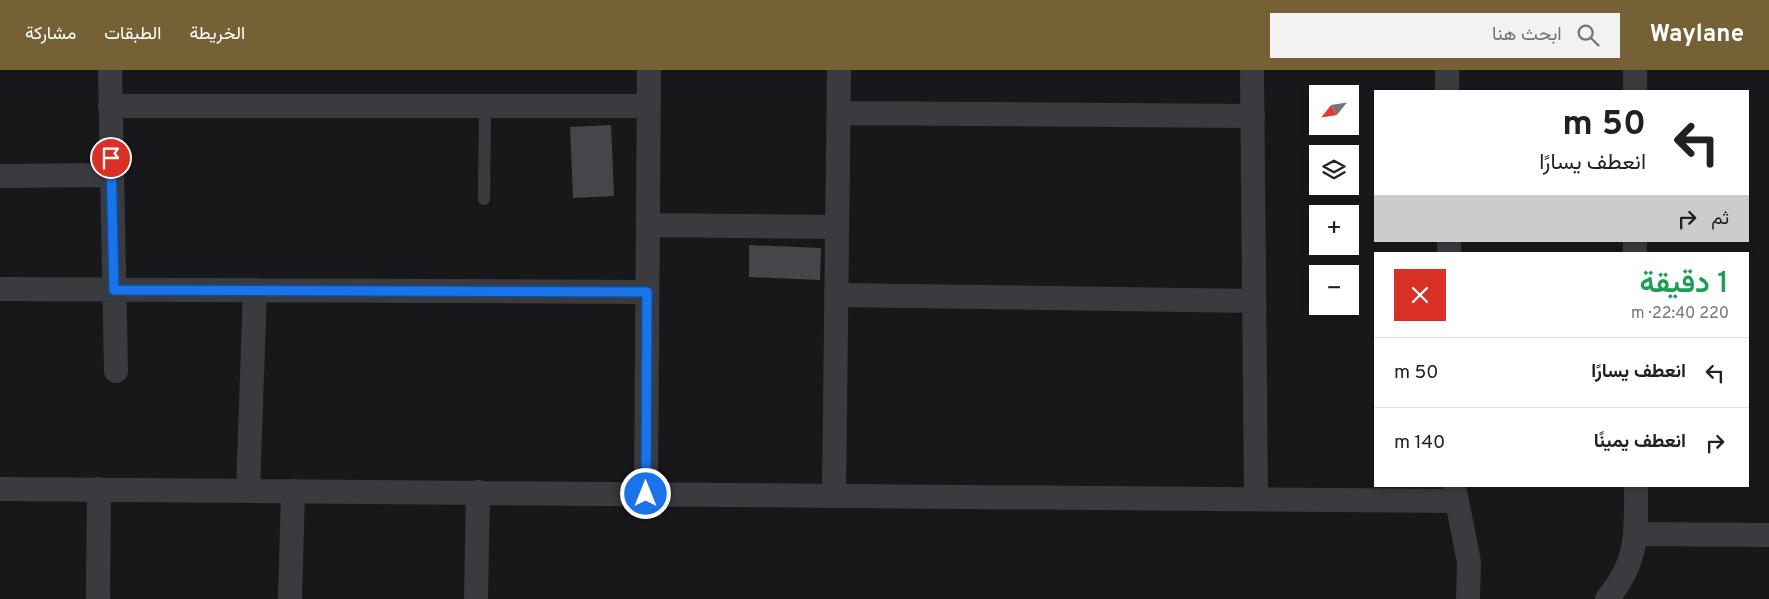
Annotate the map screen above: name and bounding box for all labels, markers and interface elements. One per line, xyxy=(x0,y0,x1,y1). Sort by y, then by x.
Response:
search box xyxy=(1270,13,1620,58)
text: Waylane xyxy=(1650,20,1744,50)
icon: search xyxy=(1574,21,1602,49)
text: مشاركة xyxy=(25,23,76,46)
text: الطبقات xyxy=(104,23,161,46)
text: الخريطة xyxy=(189,23,245,46)
text: ابحث هنا xyxy=(1492,23,1562,47)
north arrow xyxy=(1309,85,1359,135)
map controls xyxy=(1309,85,1359,315)
text: 50 m xyxy=(1562,103,1646,147)
icon: left xyxy=(1664,110,1729,175)
pin xyxy=(90,137,132,179)
icon: arrive xyxy=(97,144,125,172)
button: layers xyxy=(1309,145,1359,195)
text: انعطف يسارًا xyxy=(1539,150,1646,177)
button: + xyxy=(1309,205,1359,255)
icon: right xyxy=(1673,205,1701,233)
text: ثم xyxy=(1711,207,1729,231)
button: − xyxy=(1309,265,1359,315)
text: 1 دقيقة xyxy=(1639,266,1729,303)
button: close xyxy=(1394,269,1446,321)
text: 220 m · 22:40 xyxy=(1631,304,1729,324)
icon: left xyxy=(1701,359,1729,387)
text: انعطف يسارًا xyxy=(1591,360,1686,384)
text: 50 m xyxy=(1394,361,1439,385)
icon: right xyxy=(1701,429,1729,457)
text: انعطف يمينًا xyxy=(1594,430,1686,454)
text: 140 m xyxy=(1394,431,1445,455)
position arrow xyxy=(619,467,671,519)

